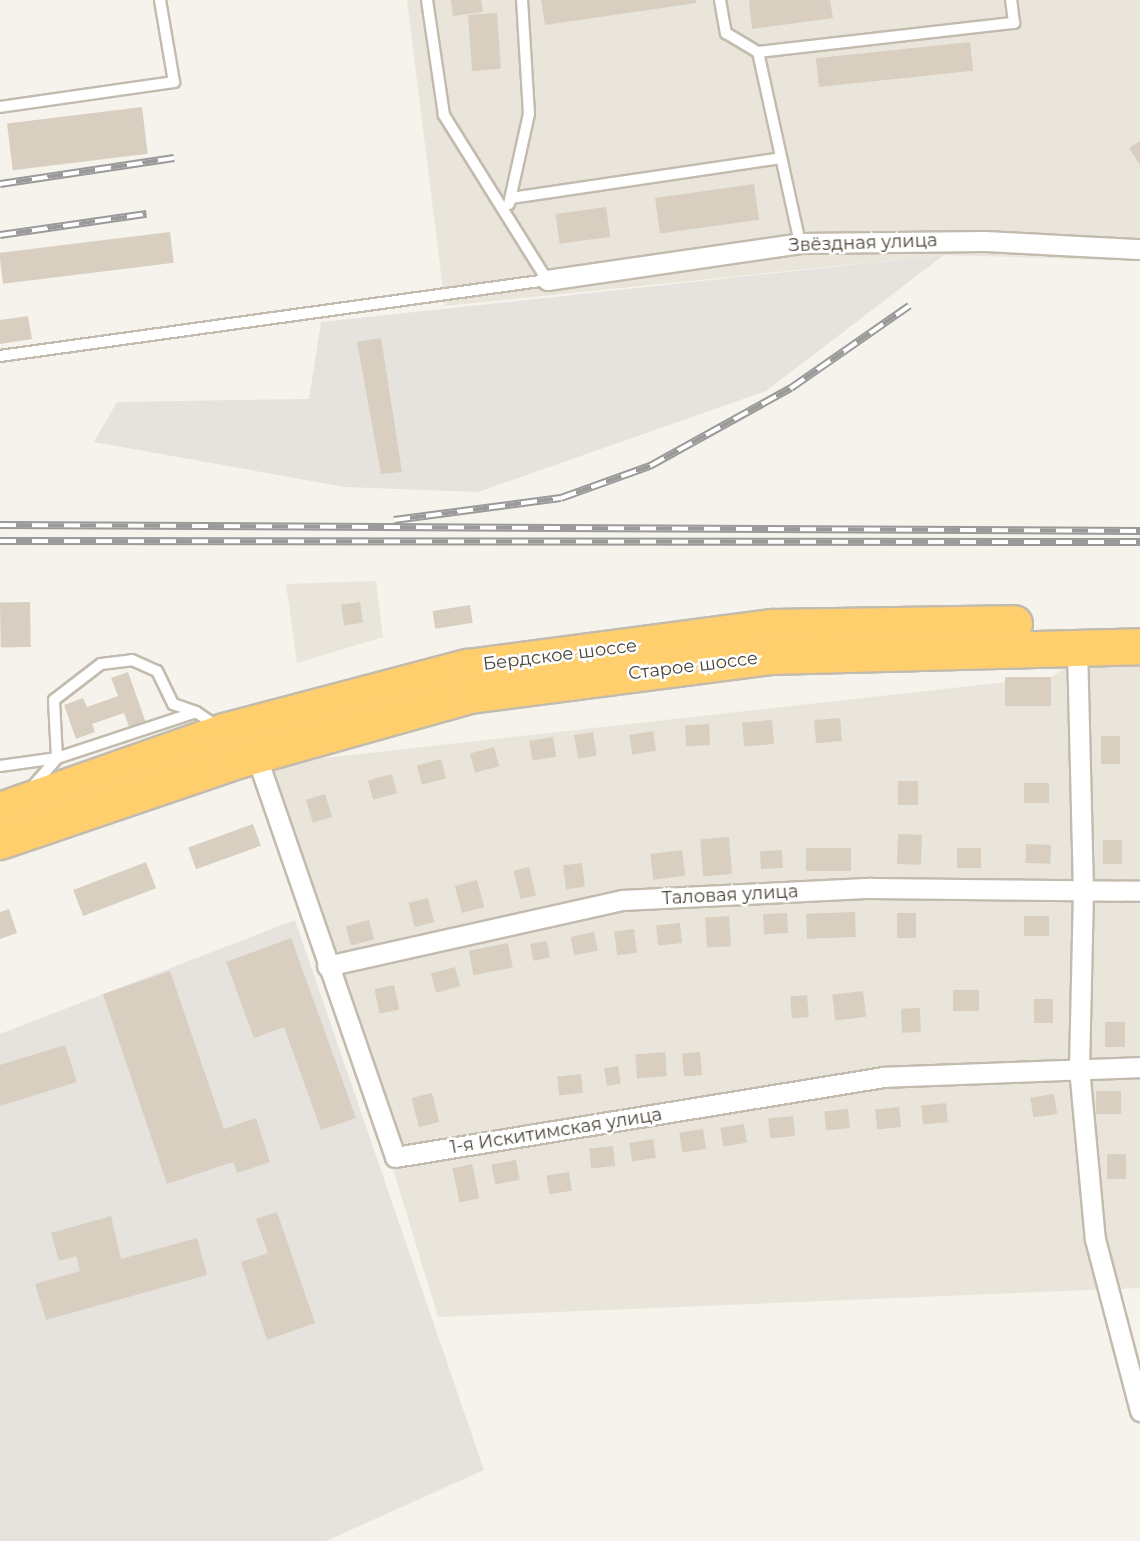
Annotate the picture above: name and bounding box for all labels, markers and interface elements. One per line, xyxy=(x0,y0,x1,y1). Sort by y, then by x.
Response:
street label: Звёздная улица xyxy=(788,230,938,256)
street label: Бердское шоссе xyxy=(482,635,638,675)
street label: Старое шоссе xyxy=(627,647,759,685)
street label: Таловая улица xyxy=(661,881,799,909)
street label: 1-я Искитимская улица xyxy=(449,1104,663,1158)

